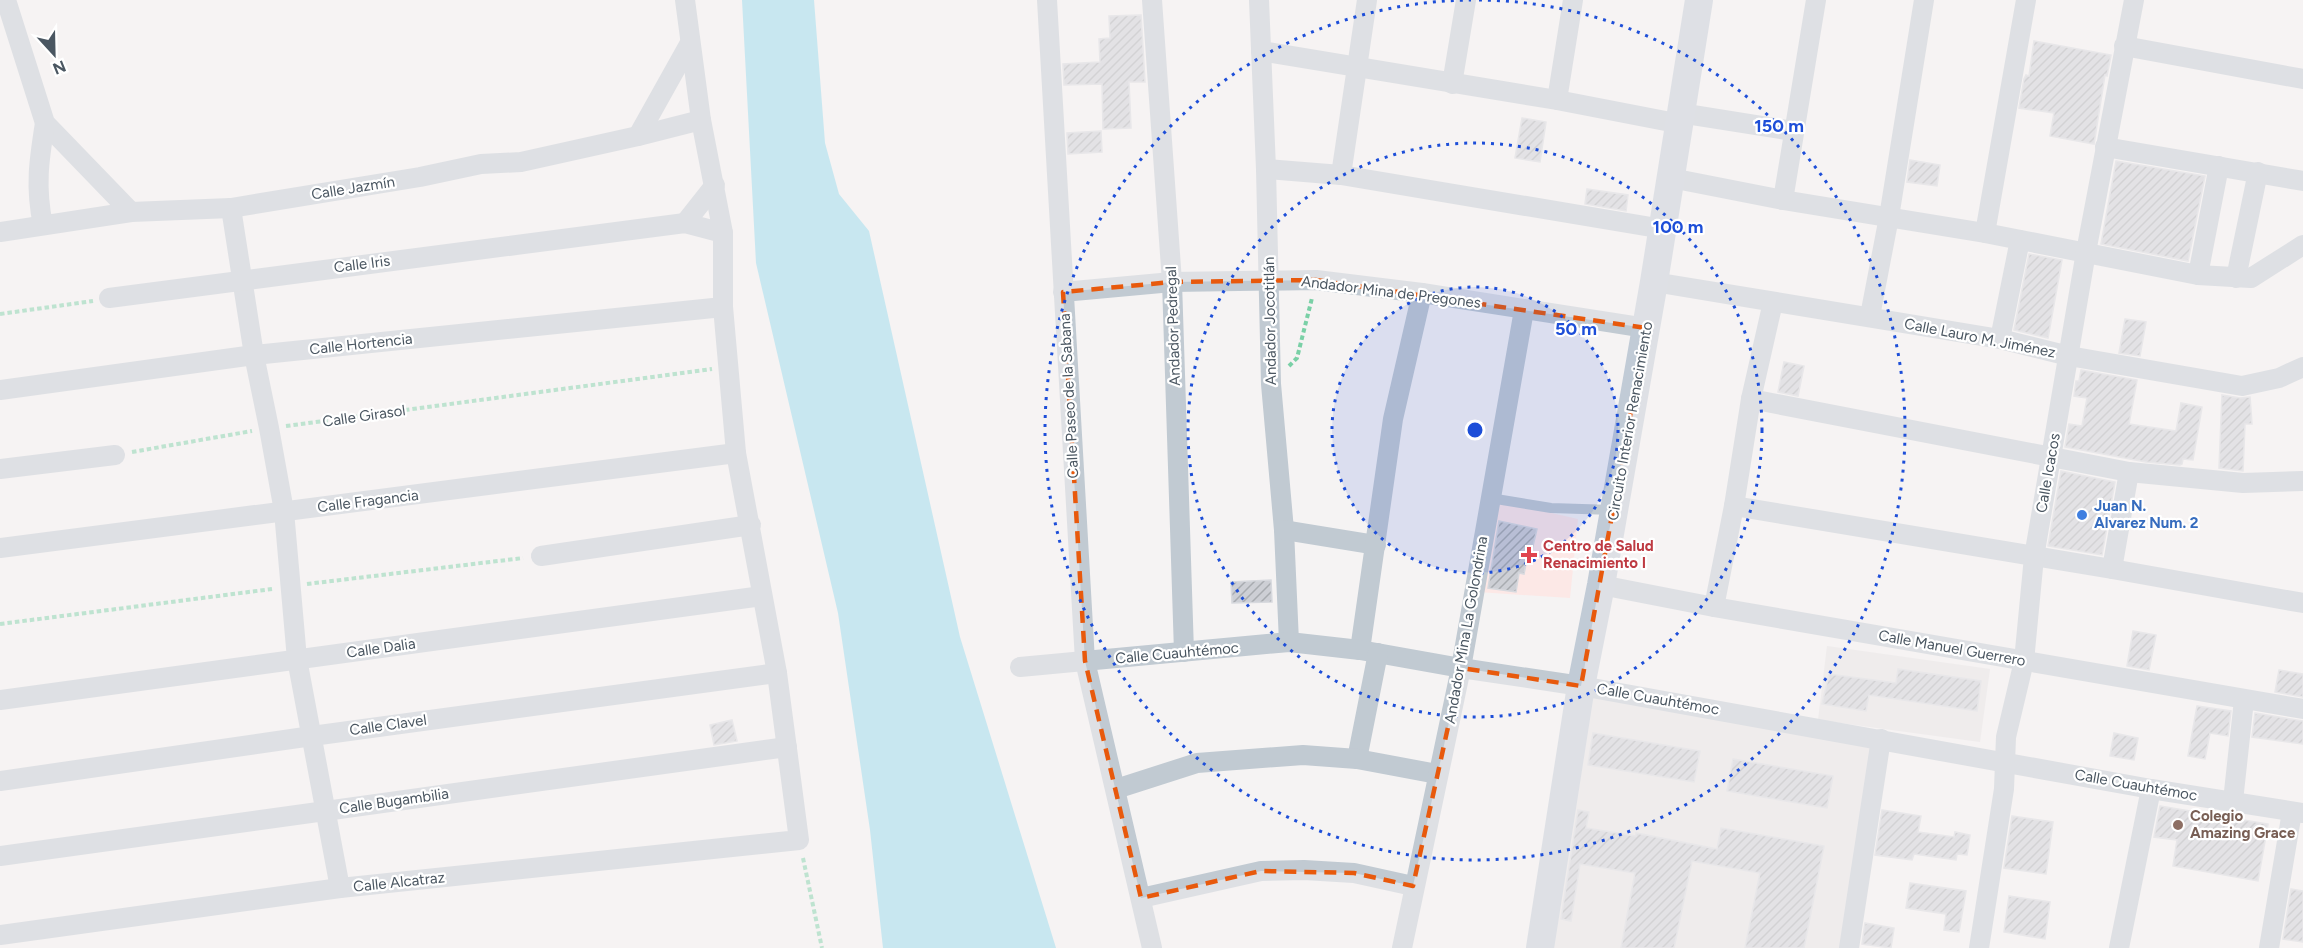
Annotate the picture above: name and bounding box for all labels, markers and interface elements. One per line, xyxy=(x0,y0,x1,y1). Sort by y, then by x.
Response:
north arrow xyxy=(24,24,84,84)
text: N xyxy=(50,56,69,79)
text: 150 m xyxy=(1754,115,1804,137)
street label: Calle Jazmín xyxy=(310,173,396,203)
text: 100 m xyxy=(1653,216,1703,238)
street label: Calle Iris xyxy=(333,252,391,276)
street label: Andador Jocotitlán xyxy=(1260,257,1280,385)
street label: Andador Pedregal xyxy=(1162,266,1184,386)
street label: Andador Mina de Pregones xyxy=(1300,272,1482,312)
street label: Calle Paseo de la Sabana xyxy=(1056,313,1082,479)
street label: Calle Lauro M. Jiménez xyxy=(1903,314,2057,362)
text: 50 m xyxy=(1555,318,1597,340)
street label: Circuito Interior Renacimiento xyxy=(1604,320,1656,522)
street label: Calle Hortencia xyxy=(309,330,413,358)
street label: Calle Girasol xyxy=(321,401,407,431)
centre of rings xyxy=(1465,420,1485,440)
street label: Calle Icacos xyxy=(2032,432,2064,514)
street label: Calle Fragancia xyxy=(316,486,420,516)
place label: Juan N. Alvarez Num. 2 xyxy=(2094,497,2199,532)
marker: Juan N. Alvarez Num. 2 xyxy=(2075,508,2089,522)
street label: Andador Mina La Golondrina xyxy=(1441,535,1491,725)
place label: Centro de Salud Renacimiento I xyxy=(1543,537,1654,572)
marker: Centro de Salud Renacimiento I xyxy=(1520,546,1538,564)
street label: Calle Manuel Guerrero xyxy=(1877,626,2027,670)
street label: Calle Dalia xyxy=(345,634,417,662)
street label: Calle Cuauhtémoc xyxy=(1114,639,1240,667)
street label: Calle Cuauhtémoc xyxy=(1595,679,1721,719)
street label: Calle Clavel xyxy=(348,711,428,739)
street label: Calle Cuauhtémoc xyxy=(2073,765,2199,805)
street label: Calle Bugambilia xyxy=(338,784,450,818)
place label: Colegio Amazing Grace xyxy=(2190,807,2296,842)
marker: Colegio Amazing Grace xyxy=(2171,818,2185,832)
street label: Calle Alcatraz xyxy=(352,868,446,896)

